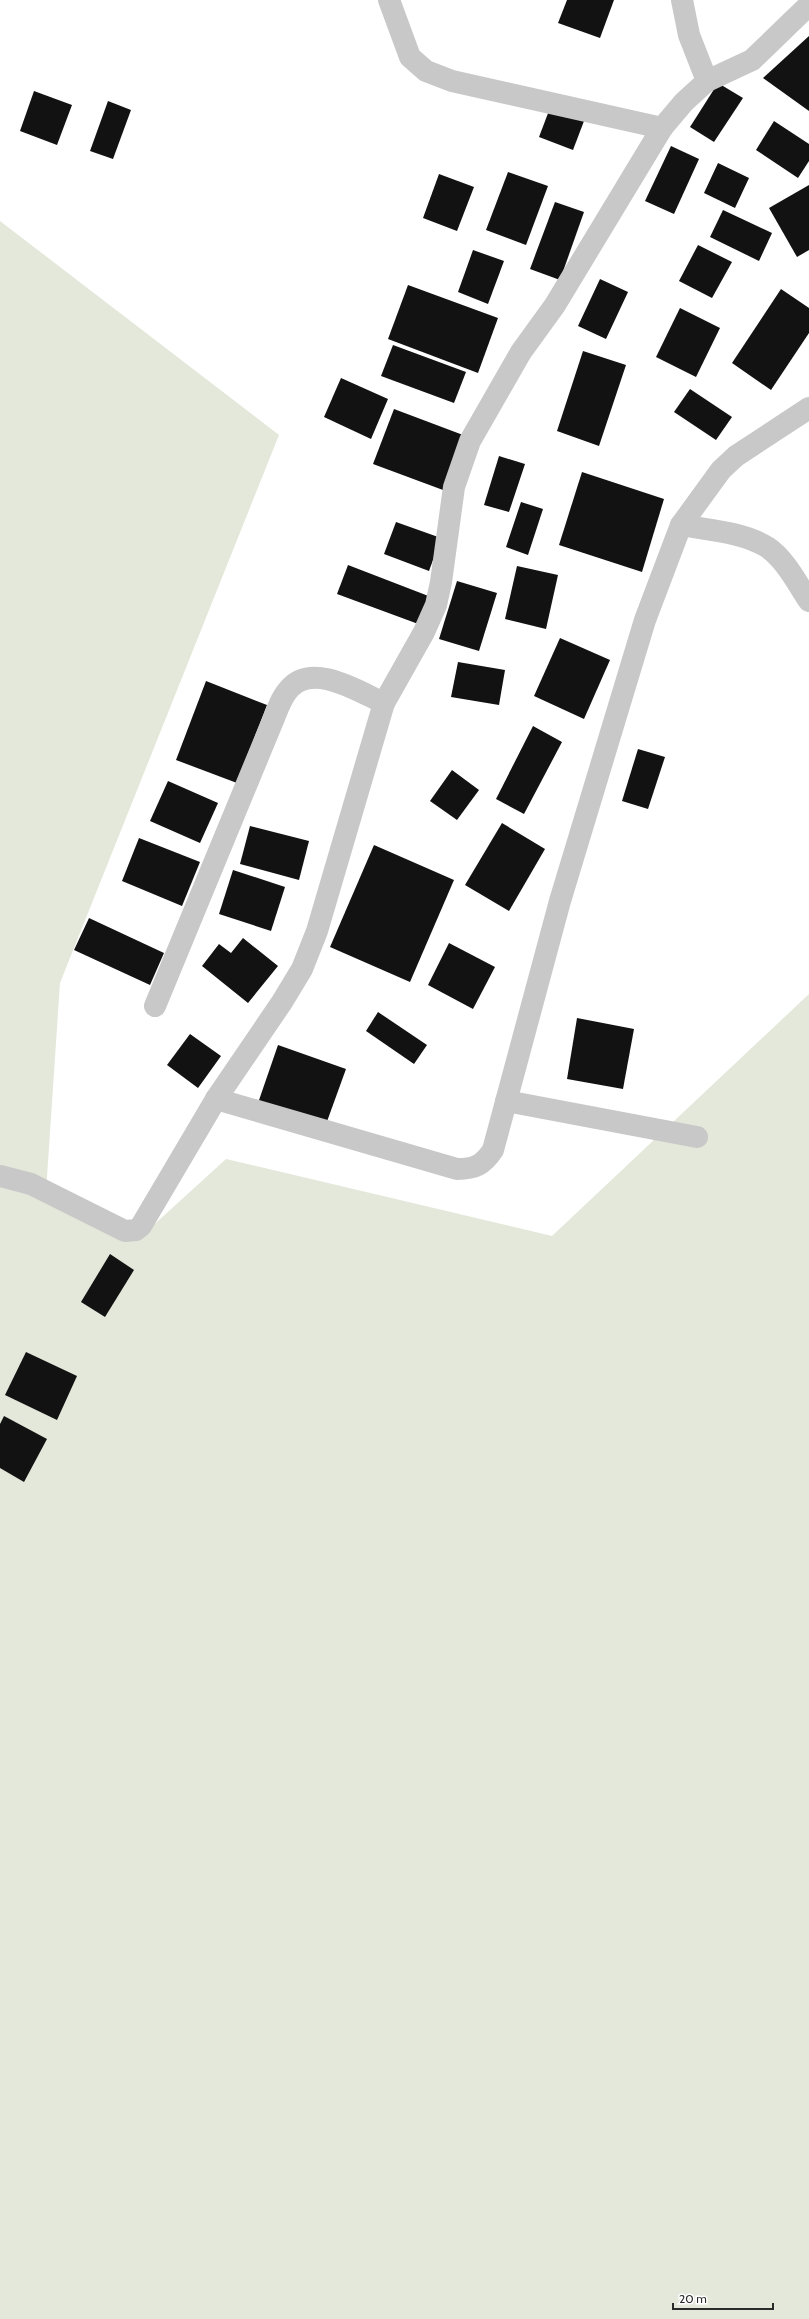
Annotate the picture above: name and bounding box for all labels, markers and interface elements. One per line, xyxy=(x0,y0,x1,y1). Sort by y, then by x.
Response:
scale bar xyxy=(673,2285,773,2311)
text: 20 m xyxy=(679,2291,707,2306)

